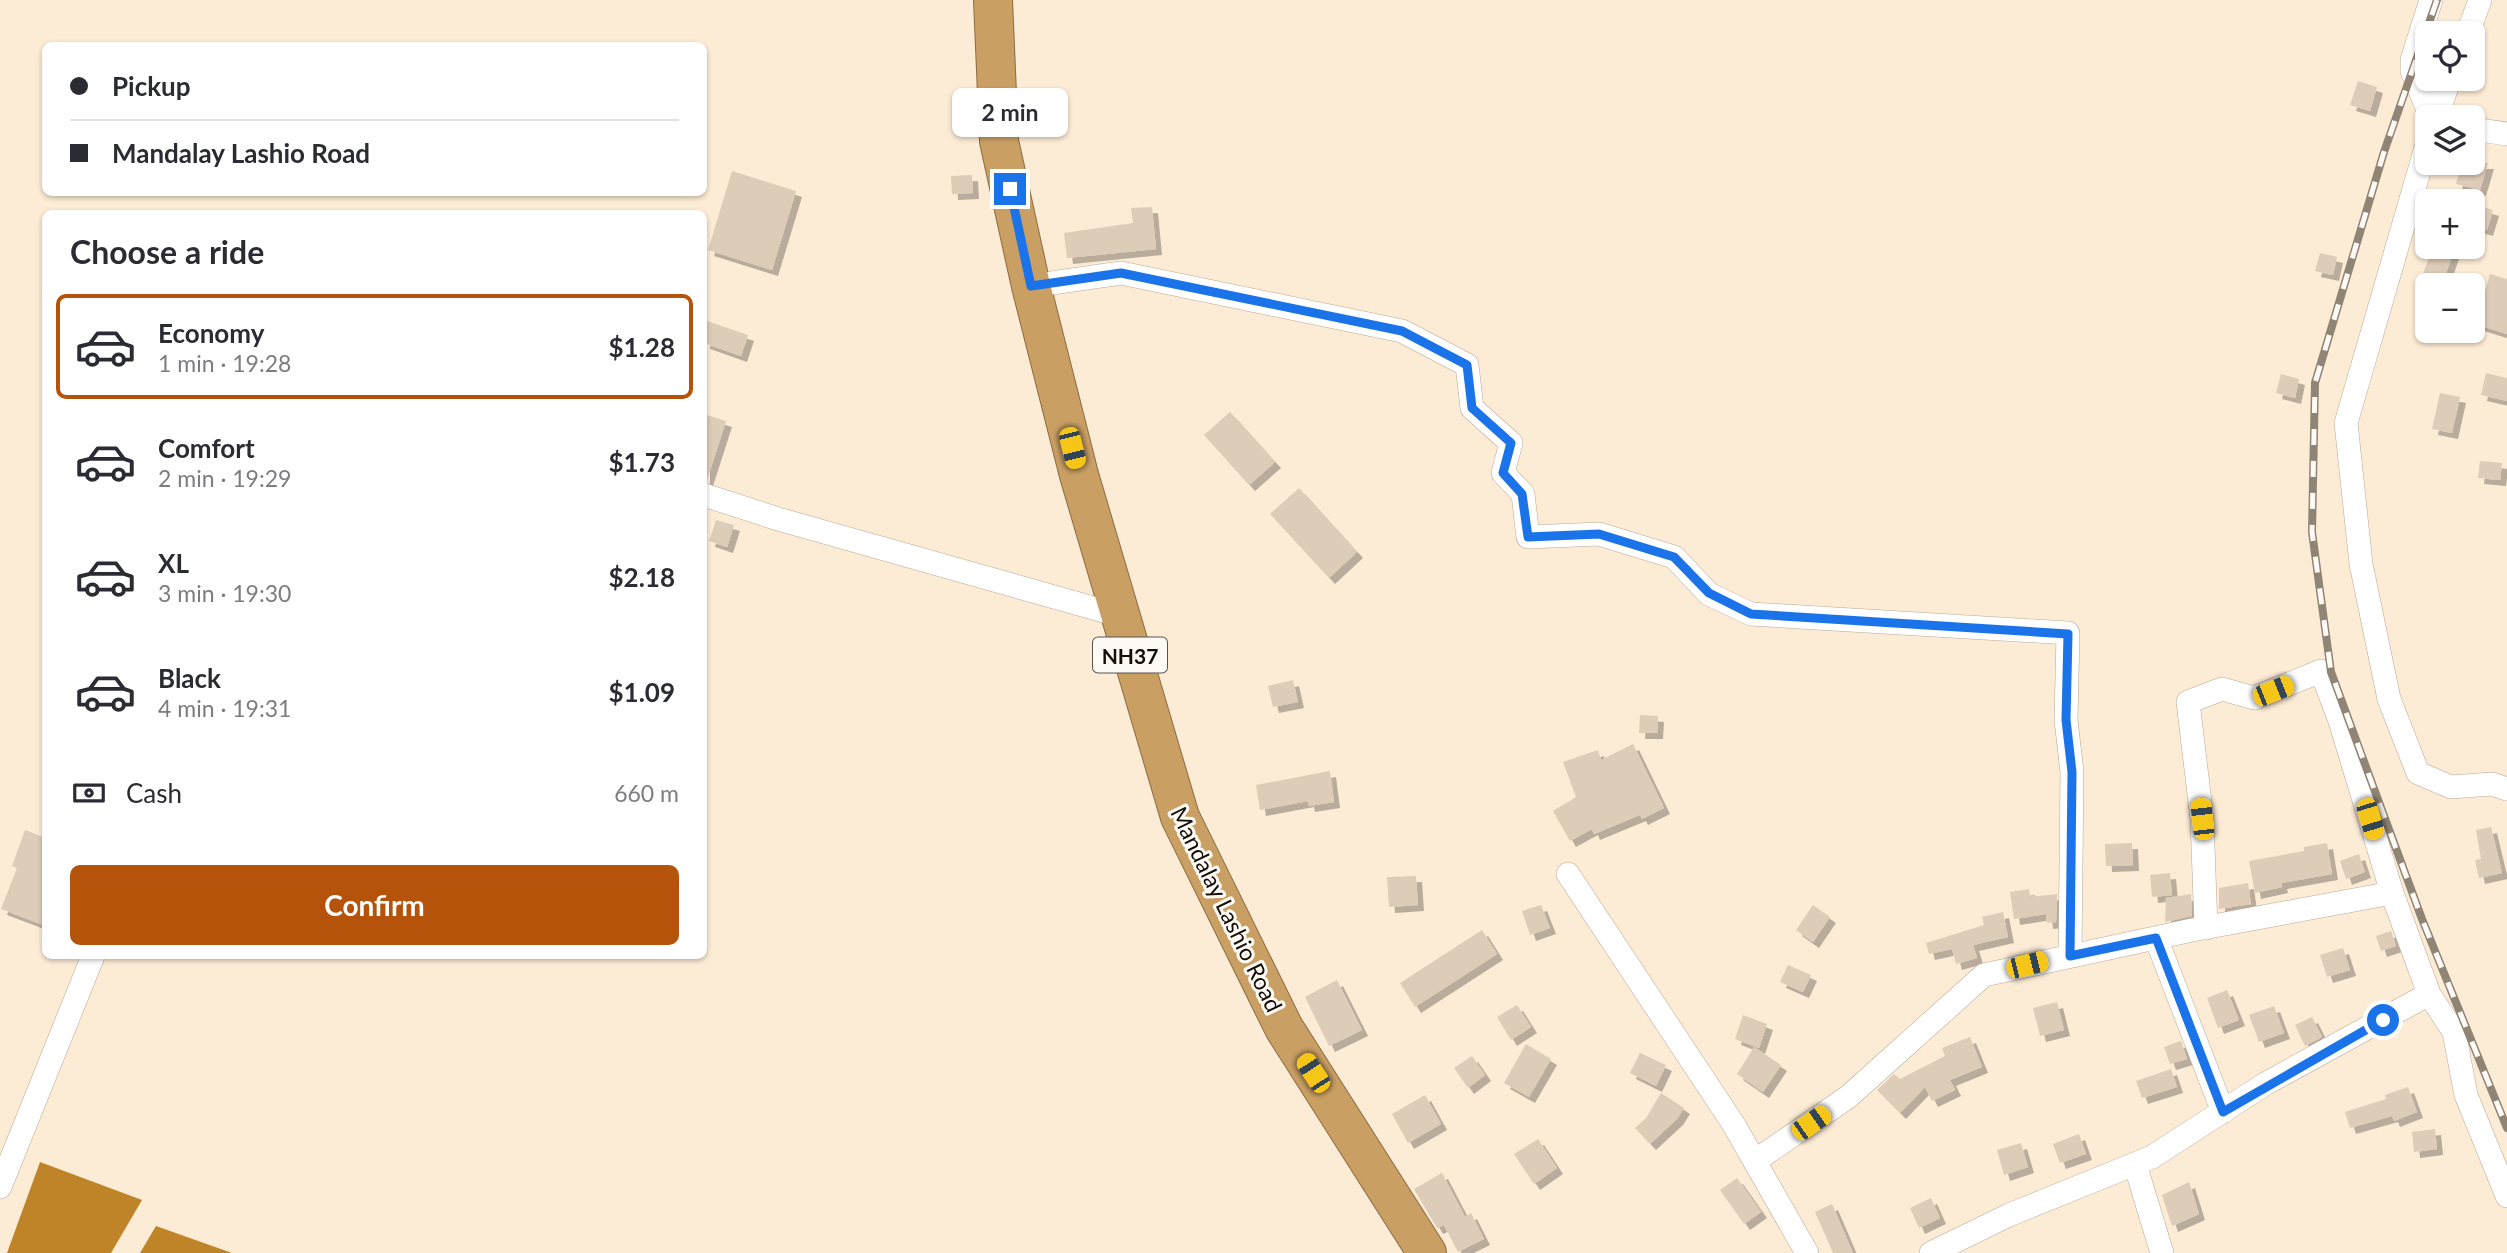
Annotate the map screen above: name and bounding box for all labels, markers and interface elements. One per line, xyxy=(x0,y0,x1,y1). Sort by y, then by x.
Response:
map controls xyxy=(2415,21,2485,343)
button: locate xyxy=(2415,21,2485,91)
text: Pickup xyxy=(112,70,191,102)
callout: 2 min xyxy=(952,88,1068,136)
text: 2 min xyxy=(981,98,1039,126)
button: layers xyxy=(2415,105,2485,175)
text: Mandalay Lashio Road xyxy=(112,137,370,169)
route end xyxy=(994,173,1026,205)
button: + xyxy=(2415,189,2485,259)
text: Choose a ride xyxy=(70,232,264,271)
button: − xyxy=(2415,273,2485,343)
icon: car xyxy=(74,315,137,378)
text: Economy xyxy=(158,317,264,349)
text: $1.28 xyxy=(609,331,675,363)
text: 1 min · 19:28 xyxy=(158,349,291,377)
car xyxy=(1057,425,1088,471)
icon: car xyxy=(74,430,137,493)
text: Comfort xyxy=(158,432,255,464)
text: $1.73 xyxy=(609,446,675,478)
text: 2 min · 19:29 xyxy=(158,464,291,492)
icon: car xyxy=(74,545,137,608)
text: XL xyxy=(158,547,189,579)
text: $2.18 xyxy=(609,561,675,593)
text: 3 min · 19:30 xyxy=(158,579,291,607)
road number: NH37 xyxy=(1093,638,1167,672)
icon: car xyxy=(74,660,137,723)
text: Black xyxy=(158,662,221,694)
car xyxy=(2250,673,2297,709)
text: $1.09 xyxy=(609,676,675,708)
text: 4 min · 19:31 xyxy=(158,694,291,722)
icon: cash xyxy=(70,774,108,812)
text: Cash xyxy=(126,777,182,809)
text: 660 m xyxy=(614,779,679,807)
car xyxy=(2354,796,2387,842)
car xyxy=(2190,797,2215,841)
street label: Mandalay Lashio Road xyxy=(1165,802,1289,1016)
button: Confirm xyxy=(70,865,679,945)
car xyxy=(2005,950,2050,980)
route start xyxy=(2367,1004,2399,1036)
car xyxy=(1293,1050,1334,1096)
car xyxy=(1788,1102,1835,1144)

